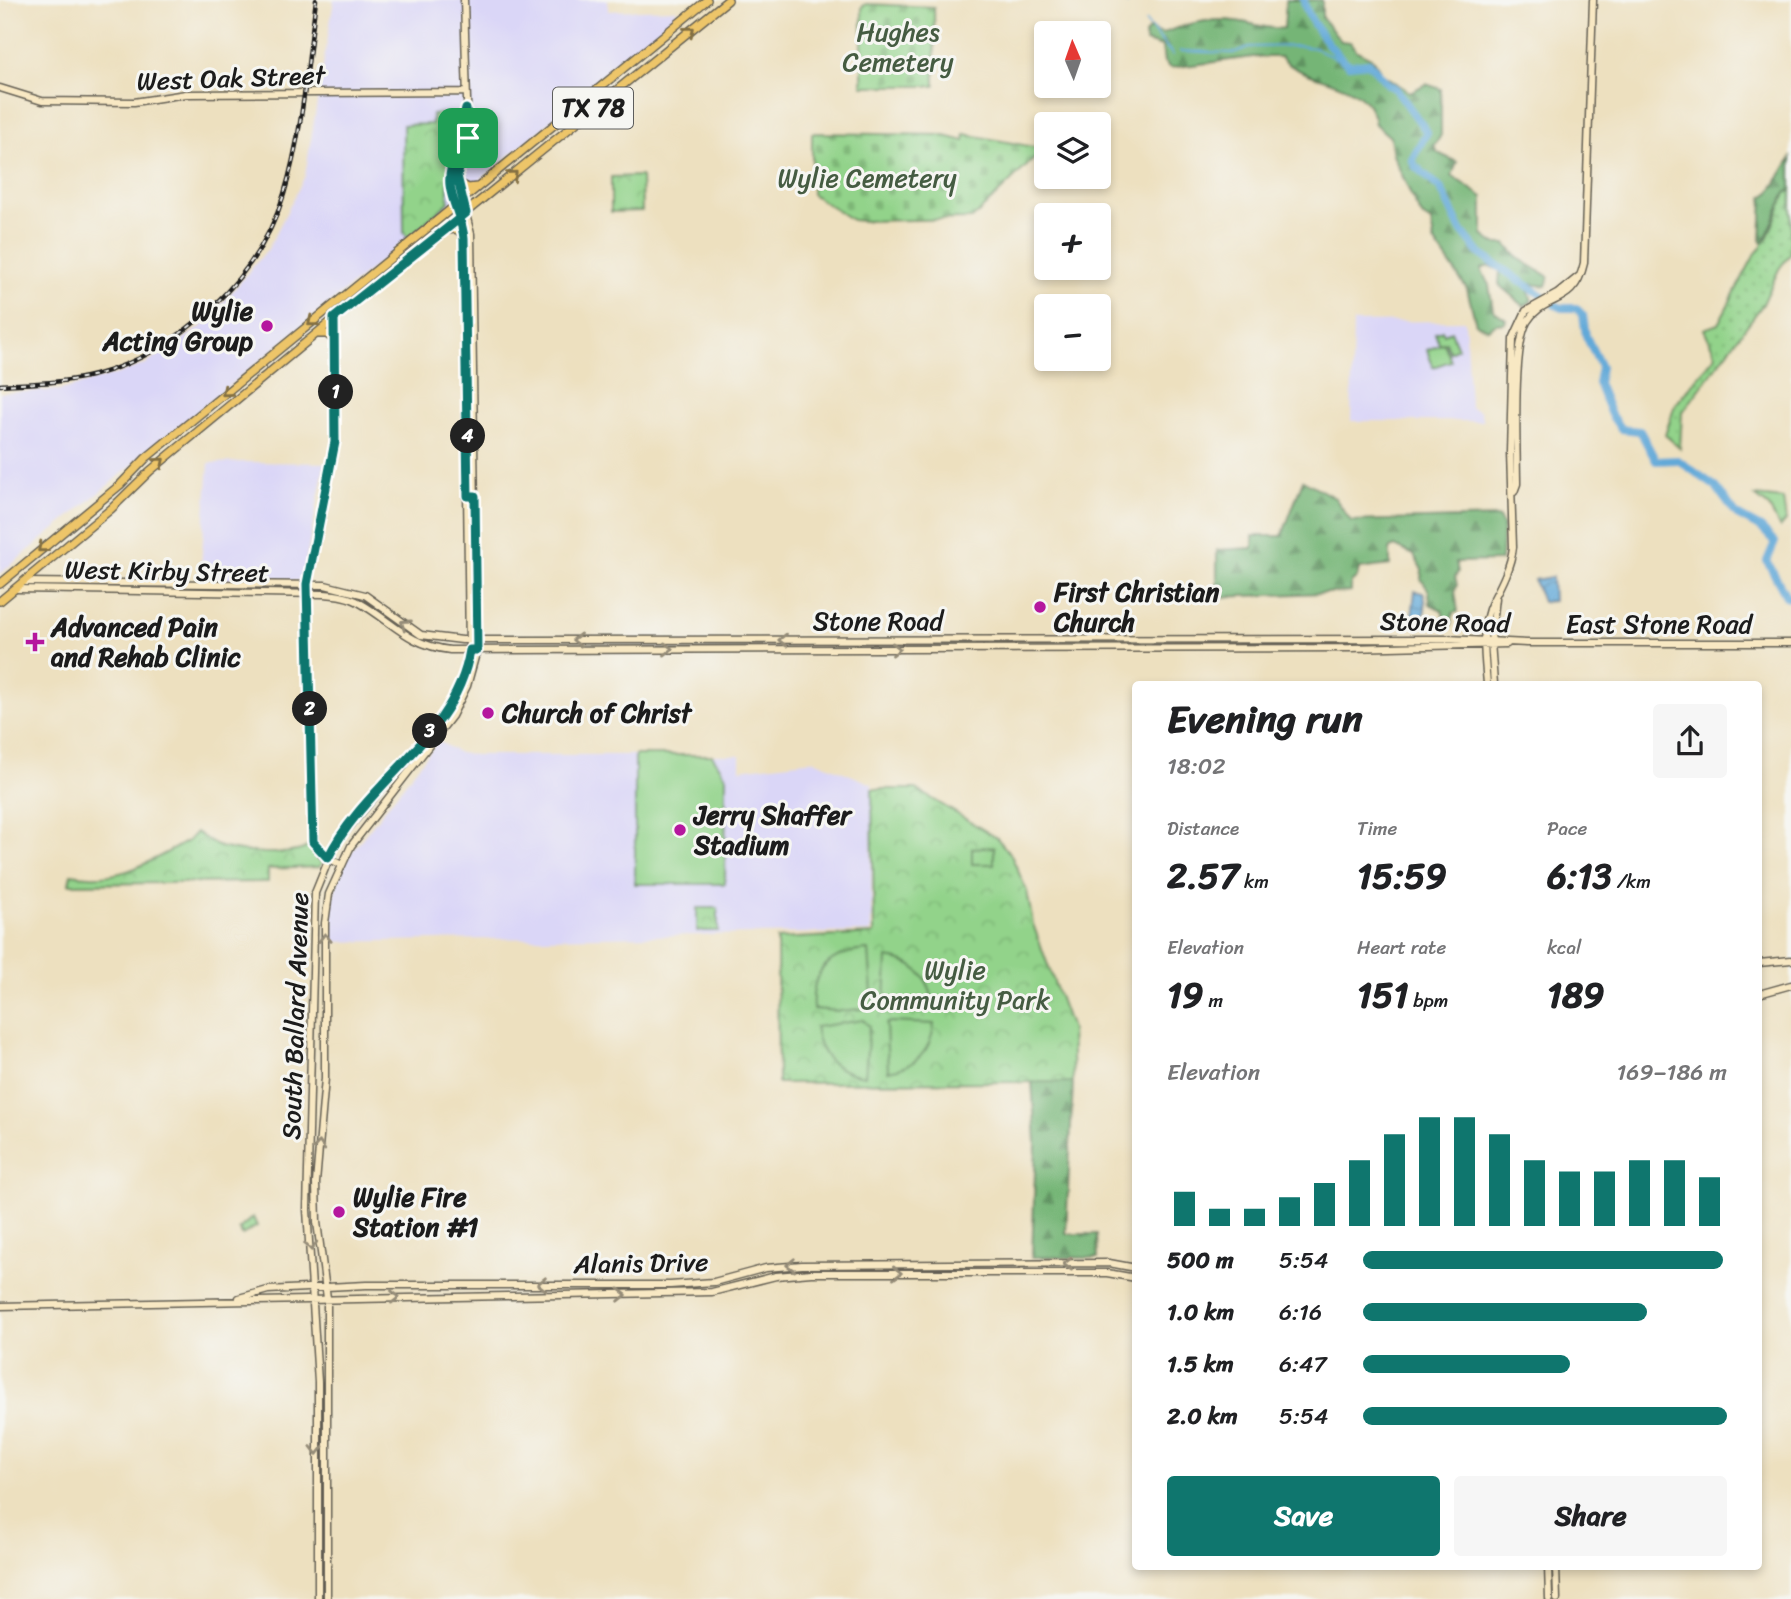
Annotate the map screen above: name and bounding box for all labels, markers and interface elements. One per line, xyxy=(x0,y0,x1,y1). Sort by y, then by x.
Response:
park label: Hughes Cemetery xyxy=(843,9,954,85)
north arrow xyxy=(1034,21,1111,98)
map controls xyxy=(1034,21,1111,371)
one-way arrow xyxy=(682,27,694,40)
street label: West Oak Street xyxy=(136,52,328,104)
road number: TX 78 xyxy=(553,88,633,128)
pin xyxy=(438,108,498,168)
button: layers xyxy=(1034,112,1111,189)
icon: arrive xyxy=(449,119,487,157)
park label: Wylie Cemetery xyxy=(777,155,957,201)
one-way arrow xyxy=(505,170,518,183)
button: + xyxy=(1034,203,1111,280)
place label: Wylie Acting Group xyxy=(102,288,254,364)
button: − xyxy=(1034,294,1111,371)
one-way arrow xyxy=(307,313,319,326)
marker: Wylie Acting Group xyxy=(259,318,275,334)
pin: 1 xyxy=(318,374,354,410)
text: 1 xyxy=(331,375,340,408)
one-way arrow xyxy=(221,384,234,396)
pin: 4 xyxy=(450,418,486,453)
text: 4 xyxy=(462,419,473,452)
one-way arrow xyxy=(152,458,165,470)
one-way arrow xyxy=(38,540,50,553)
street label: West Kirby Street xyxy=(64,546,270,596)
place label: First Christian Church xyxy=(1053,569,1219,645)
street label: Stone Road xyxy=(813,598,946,644)
street label: Stone Road xyxy=(1379,598,1513,646)
marker: First Christian Church xyxy=(1032,599,1048,615)
street label: East Stone Road xyxy=(1566,601,1755,647)
place label: Advanced Pain and Rehab Clinic xyxy=(50,604,241,680)
one-way arrow xyxy=(400,620,413,632)
marker: Advanced Pain and Rehab Clinic xyxy=(25,632,45,652)
one-way arrow xyxy=(572,632,582,648)
one-way arrow xyxy=(778,632,788,648)
one-way arrow xyxy=(663,641,674,657)
one-way arrow xyxy=(891,641,901,657)
text: Evening run xyxy=(1167,686,1363,753)
place label: Church of Christ xyxy=(501,690,693,736)
pin: 2 xyxy=(292,692,328,726)
text: 2 xyxy=(304,692,315,725)
button: share xyxy=(1653,704,1727,778)
marker: Church of Christ xyxy=(480,705,496,721)
pin: 3 xyxy=(412,714,448,748)
text: 3 xyxy=(424,714,435,747)
text: 18:02 xyxy=(1167,746,1226,787)
place label: Jerry Shaffer Stadium xyxy=(692,792,853,868)
text: Distance xyxy=(1167,812,1239,845)
text: Time xyxy=(1357,812,1397,845)
text: Pace xyxy=(1547,812,1587,845)
marker: Jerry Shaffer Stadium xyxy=(672,822,688,838)
text: 2.57 xyxy=(1167,845,1239,907)
text: 15:59 xyxy=(1357,845,1447,907)
text: 6:13 xyxy=(1547,845,1612,907)
text: km xyxy=(1239,865,1269,898)
text: /km xyxy=(1612,865,1651,898)
street label: South Ballard Avenue xyxy=(268,891,322,1141)
text: Elevation xyxy=(1167,931,1244,964)
text: Heart rate xyxy=(1357,931,1446,964)
text: kcal xyxy=(1547,931,1582,964)
one-way arrow xyxy=(317,932,333,943)
park label: Wylie Community Park xyxy=(860,947,1050,1023)
text: 19 xyxy=(1167,964,1204,1026)
text: 151 xyxy=(1357,964,1408,1026)
text: 189 xyxy=(1547,964,1605,1026)
text: m xyxy=(1204,984,1223,1017)
text: bpm xyxy=(1408,984,1448,1017)
text: Elevation xyxy=(1167,1052,1260,1093)
text: 169–186 m xyxy=(1616,1052,1727,1093)
one-way arrow xyxy=(311,1140,326,1151)
place label: Wylie Fire Station #1 xyxy=(352,1174,478,1250)
marker: Wylie Fire Station #1 xyxy=(331,1204,347,1220)
street label: Alanis Drive xyxy=(572,1239,709,1287)
text: 500 m xyxy=(1167,1240,1234,1281)
text: 5:54 xyxy=(1279,1240,1328,1281)
one-way arrow xyxy=(303,1241,318,1252)
one-way arrow xyxy=(1062,1256,1073,1272)
one-way arrow xyxy=(786,1258,797,1273)
one-way arrow xyxy=(892,1265,902,1281)
one-way arrow xyxy=(536,1277,547,1292)
one-way arrow xyxy=(617,1287,628,1302)
one-way arrow xyxy=(390,1289,401,1305)
text: 1.0 km xyxy=(1167,1292,1234,1333)
text: 6:16 xyxy=(1279,1292,1322,1333)
text: 1.5 km xyxy=(1167,1344,1234,1385)
text: 6:47 xyxy=(1279,1344,1327,1385)
text: 2.0 km xyxy=(1167,1396,1238,1437)
text: 5:54 xyxy=(1279,1396,1328,1437)
one-way arrow xyxy=(309,1446,325,1456)
button: Save xyxy=(1167,1476,1440,1556)
button: Share xyxy=(1454,1476,1727,1556)

